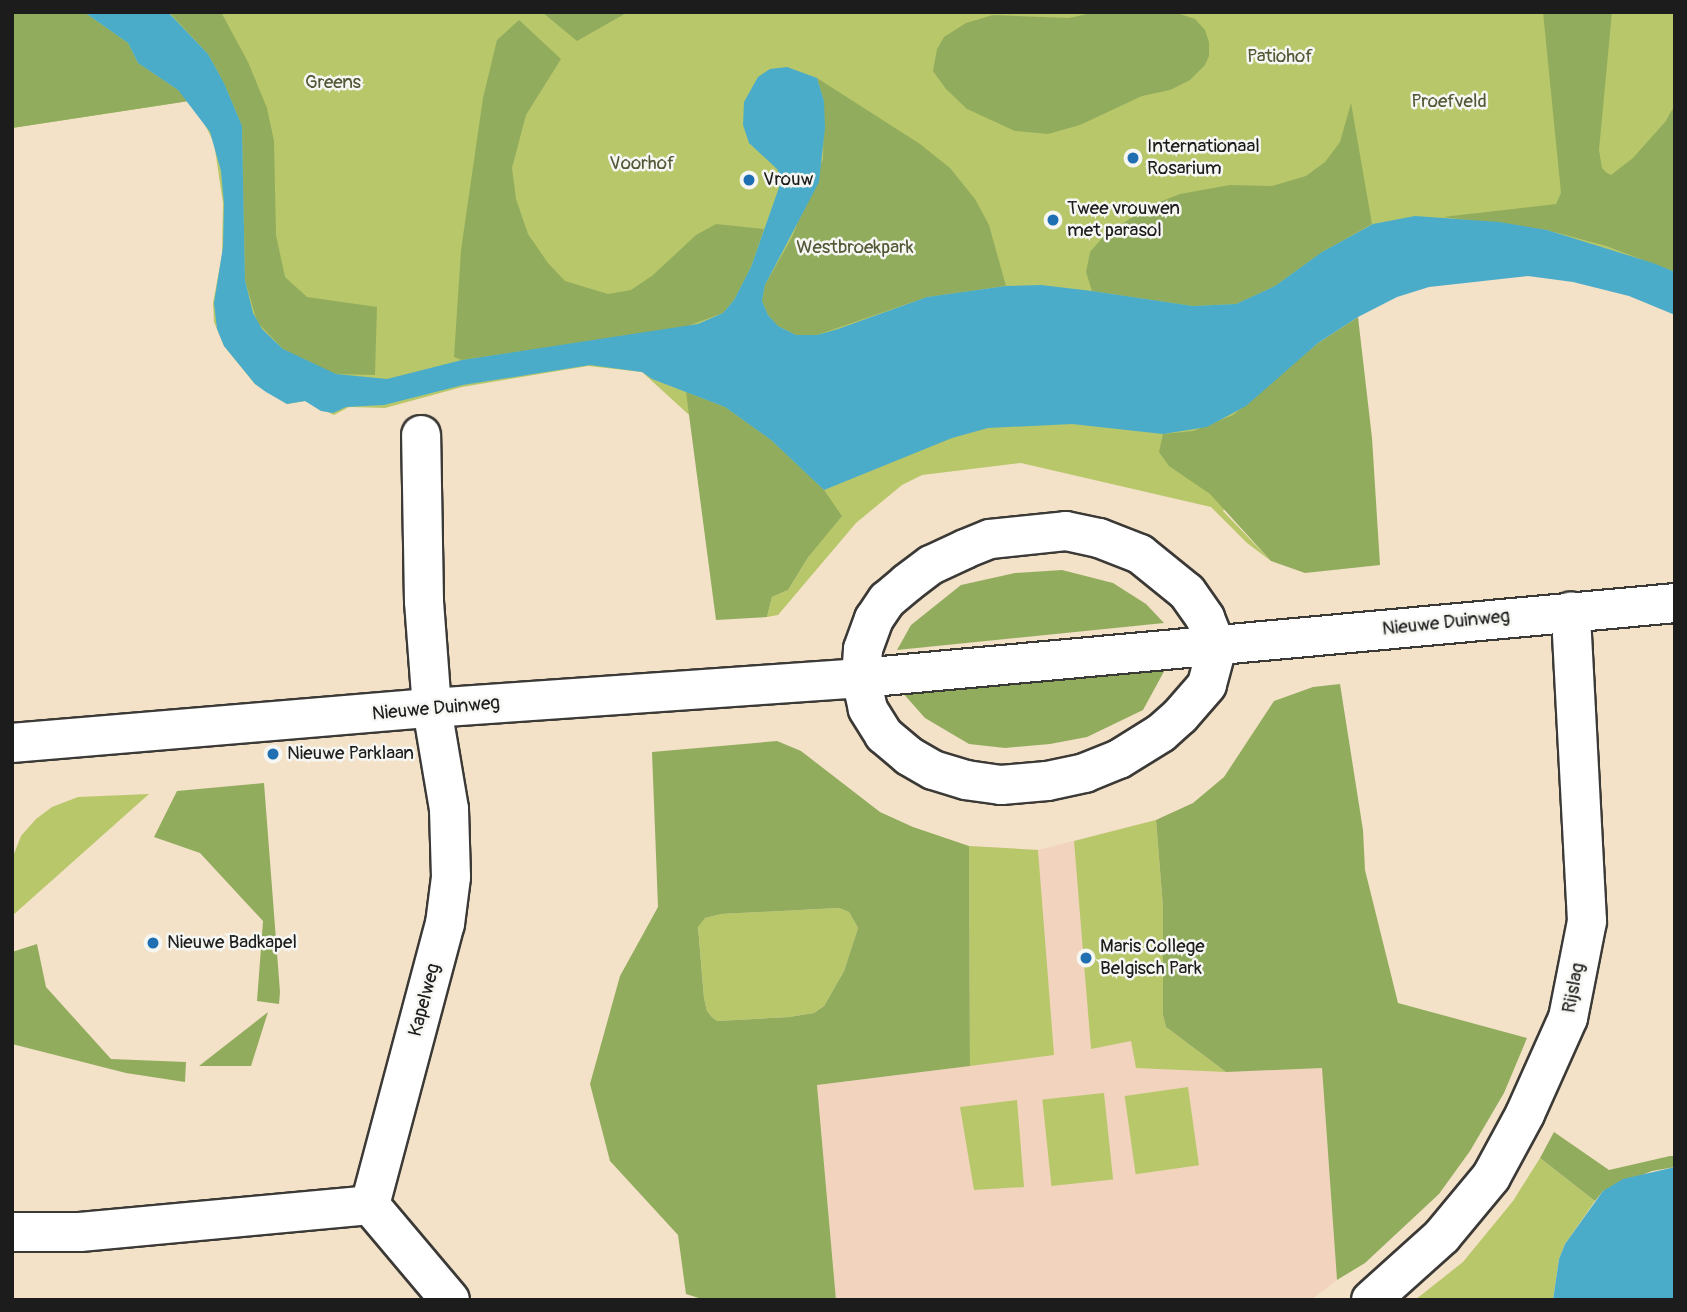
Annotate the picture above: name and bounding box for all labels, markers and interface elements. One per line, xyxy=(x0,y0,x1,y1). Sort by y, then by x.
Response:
park label: Patiohof xyxy=(1247,46,1313,68)
park label: Greens xyxy=(305,72,361,94)
park label: Proefveld xyxy=(1411,91,1487,113)
place label: Internationaal Rosarium xyxy=(1147,136,1260,180)
marker: Internationaal Rosarium xyxy=(1125,150,1141,166)
park label: Voorhof xyxy=(609,153,675,175)
place label: Vrouw xyxy=(763,169,813,191)
marker: Vrouw xyxy=(741,172,757,188)
place label: Twee vrouwen met parasol xyxy=(1067,198,1180,242)
marker: Twee vrouwen met parasol xyxy=(1045,212,1061,228)
park label: Westbroekpark xyxy=(796,237,914,259)
street label: Nieuwe Duinweg xyxy=(1381,605,1511,641)
street label: Nieuwe Duinweg xyxy=(371,692,501,726)
place label: Nieuwe Parklaan xyxy=(287,743,414,765)
marker: Nieuwe Parklaan xyxy=(265,746,281,762)
place label: Nieuwe Badkapel xyxy=(167,932,297,954)
marker: Nieuwe Badkapel xyxy=(145,935,161,951)
place label: Maris College Belgisch Park xyxy=(1100,936,1205,980)
marker: Maris College Belgisch Park xyxy=(1078,950,1094,966)
street label: Kapelweg xyxy=(404,961,446,1039)
street label: Rijslag xyxy=(1558,961,1590,1015)

